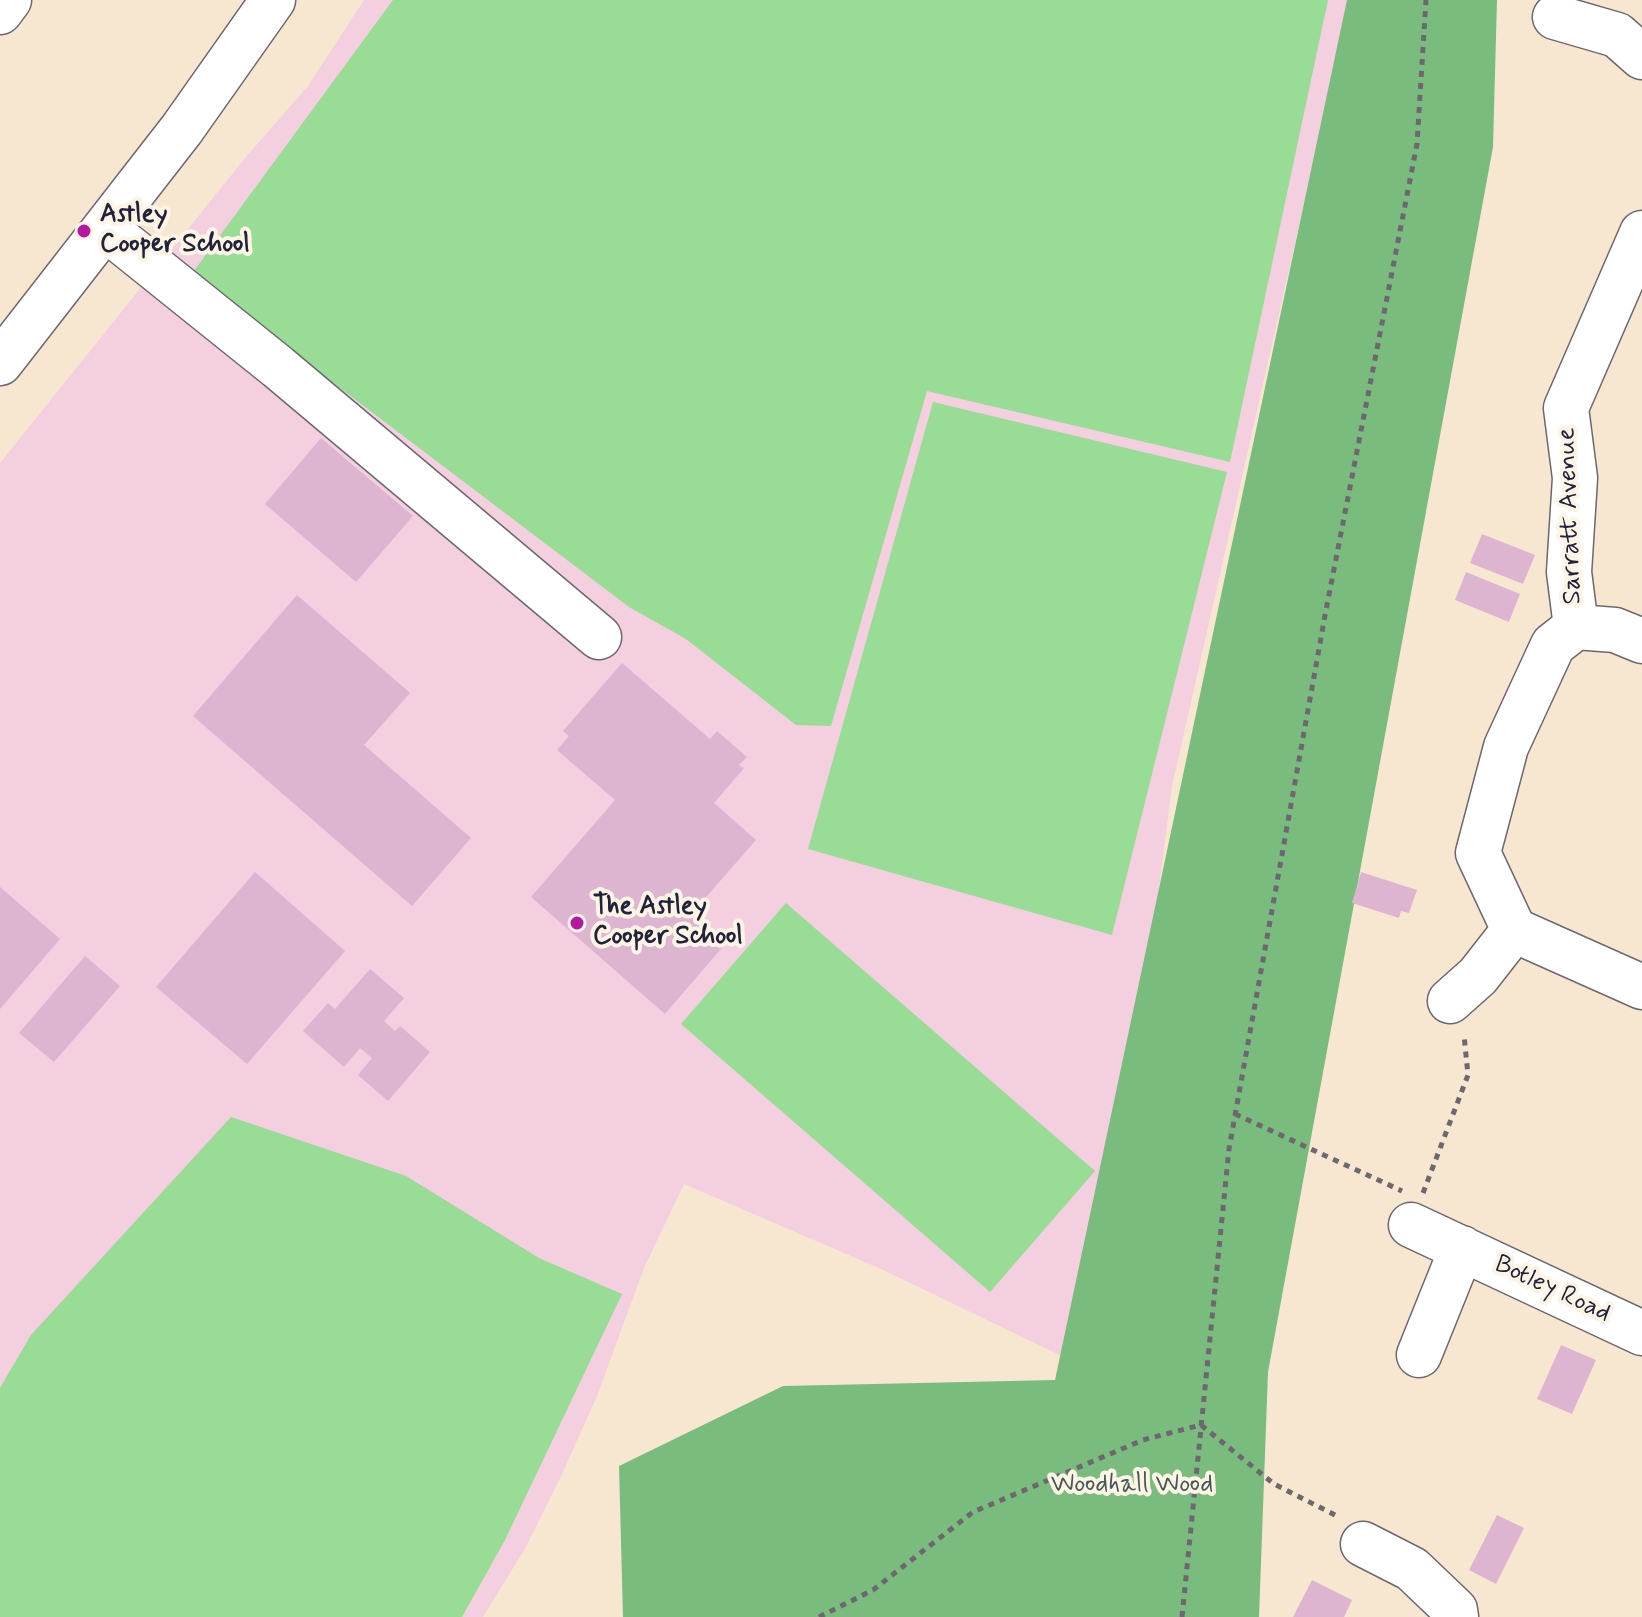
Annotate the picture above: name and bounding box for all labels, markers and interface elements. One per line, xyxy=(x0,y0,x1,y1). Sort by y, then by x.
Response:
place label: Astley Cooper School xyxy=(100,200,250,262)
marker: Astley Cooper School xyxy=(75,222,93,240)
street label: Sarratt Avenue xyxy=(1552,427,1590,605)
place label: The Astley Cooper School xyxy=(593,892,743,954)
marker: The Astley Cooper School xyxy=(568,914,586,932)
street label: Botley Road xyxy=(1489,1250,1615,1330)
park label: Woodhall Wood xyxy=(1051,1470,1213,1502)

